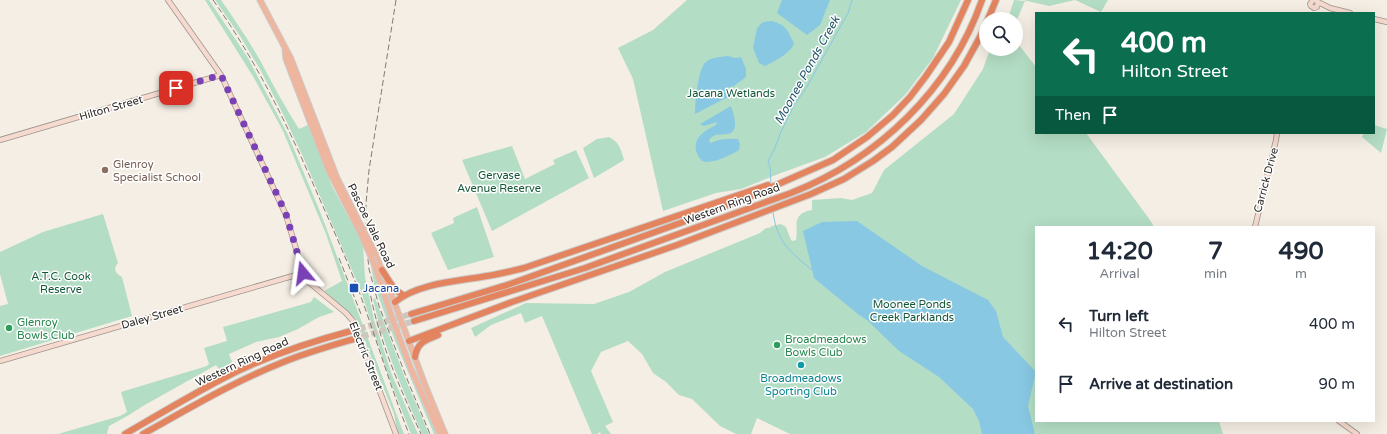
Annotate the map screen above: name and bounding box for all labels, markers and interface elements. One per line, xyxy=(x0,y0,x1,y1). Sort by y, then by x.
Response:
water label: Moonee Ponds Creek xyxy=(771,12,843,127)
map controls xyxy=(979,12,1023,56)
button: search xyxy=(979,12,1023,56)
text: 400 m xyxy=(1121,26,1207,60)
icon: left xyxy=(1055,28,1107,80)
text: Hilton Street xyxy=(1121,60,1228,82)
pin xyxy=(159,71,193,105)
icon: arrive xyxy=(165,77,187,99)
park label: Jacana Wetlands xyxy=(687,87,775,100)
street label: Hilton Street xyxy=(78,93,144,123)
icon: arrive xyxy=(1099,104,1121,126)
text: Then xyxy=(1055,106,1091,124)
street label: Carrick Drive xyxy=(1251,146,1281,214)
place label: Glenroy Specialist School xyxy=(113,158,201,184)
marker: Glenroy Specialist School xyxy=(100,165,110,175)
park label: Gervase Avenue Reserve xyxy=(457,169,541,195)
street label: Pascoe Vale Road xyxy=(345,181,397,271)
street label: Western Ring Road xyxy=(682,181,782,227)
text: 14:20 xyxy=(1086,237,1153,266)
text: 7 xyxy=(1208,237,1223,266)
text: 490 xyxy=(1278,237,1324,266)
position arrow xyxy=(282,252,324,294)
text: Arrival xyxy=(1099,266,1140,282)
text: min xyxy=(1204,266,1227,282)
text: m xyxy=(1295,266,1307,282)
park label: A.T.C. Cook Reserve xyxy=(31,270,91,296)
marker: Jacana xyxy=(348,282,360,294)
place label: Jacana xyxy=(363,282,399,295)
park label: Moonee Ponds Creek Parklands xyxy=(870,298,954,324)
street label: Daley Street xyxy=(120,302,184,332)
text: Turn left xyxy=(1089,307,1149,325)
icon: left xyxy=(1055,313,1077,335)
text: 400 m xyxy=(1309,315,1355,333)
place label: Glenroy Bowls Club xyxy=(17,316,75,342)
street label: Electric Street xyxy=(346,320,386,392)
marker: Glenroy Bowls Club xyxy=(4,323,14,333)
text: Hilton Street xyxy=(1089,325,1166,341)
place label: Broadmeadows Bowls Club xyxy=(785,333,866,359)
street label: Western Ring Road xyxy=(194,335,291,389)
marker: Broadmeadows Bowls Club xyxy=(772,340,782,350)
marker: Broadmeadows Sporting Club xyxy=(796,360,806,370)
place label: Broadmeadows Sporting Club xyxy=(760,372,842,398)
icon: arrive xyxy=(1055,373,1077,395)
text: Arrive at destination xyxy=(1089,375,1233,393)
text: 90 m xyxy=(1318,375,1355,393)

